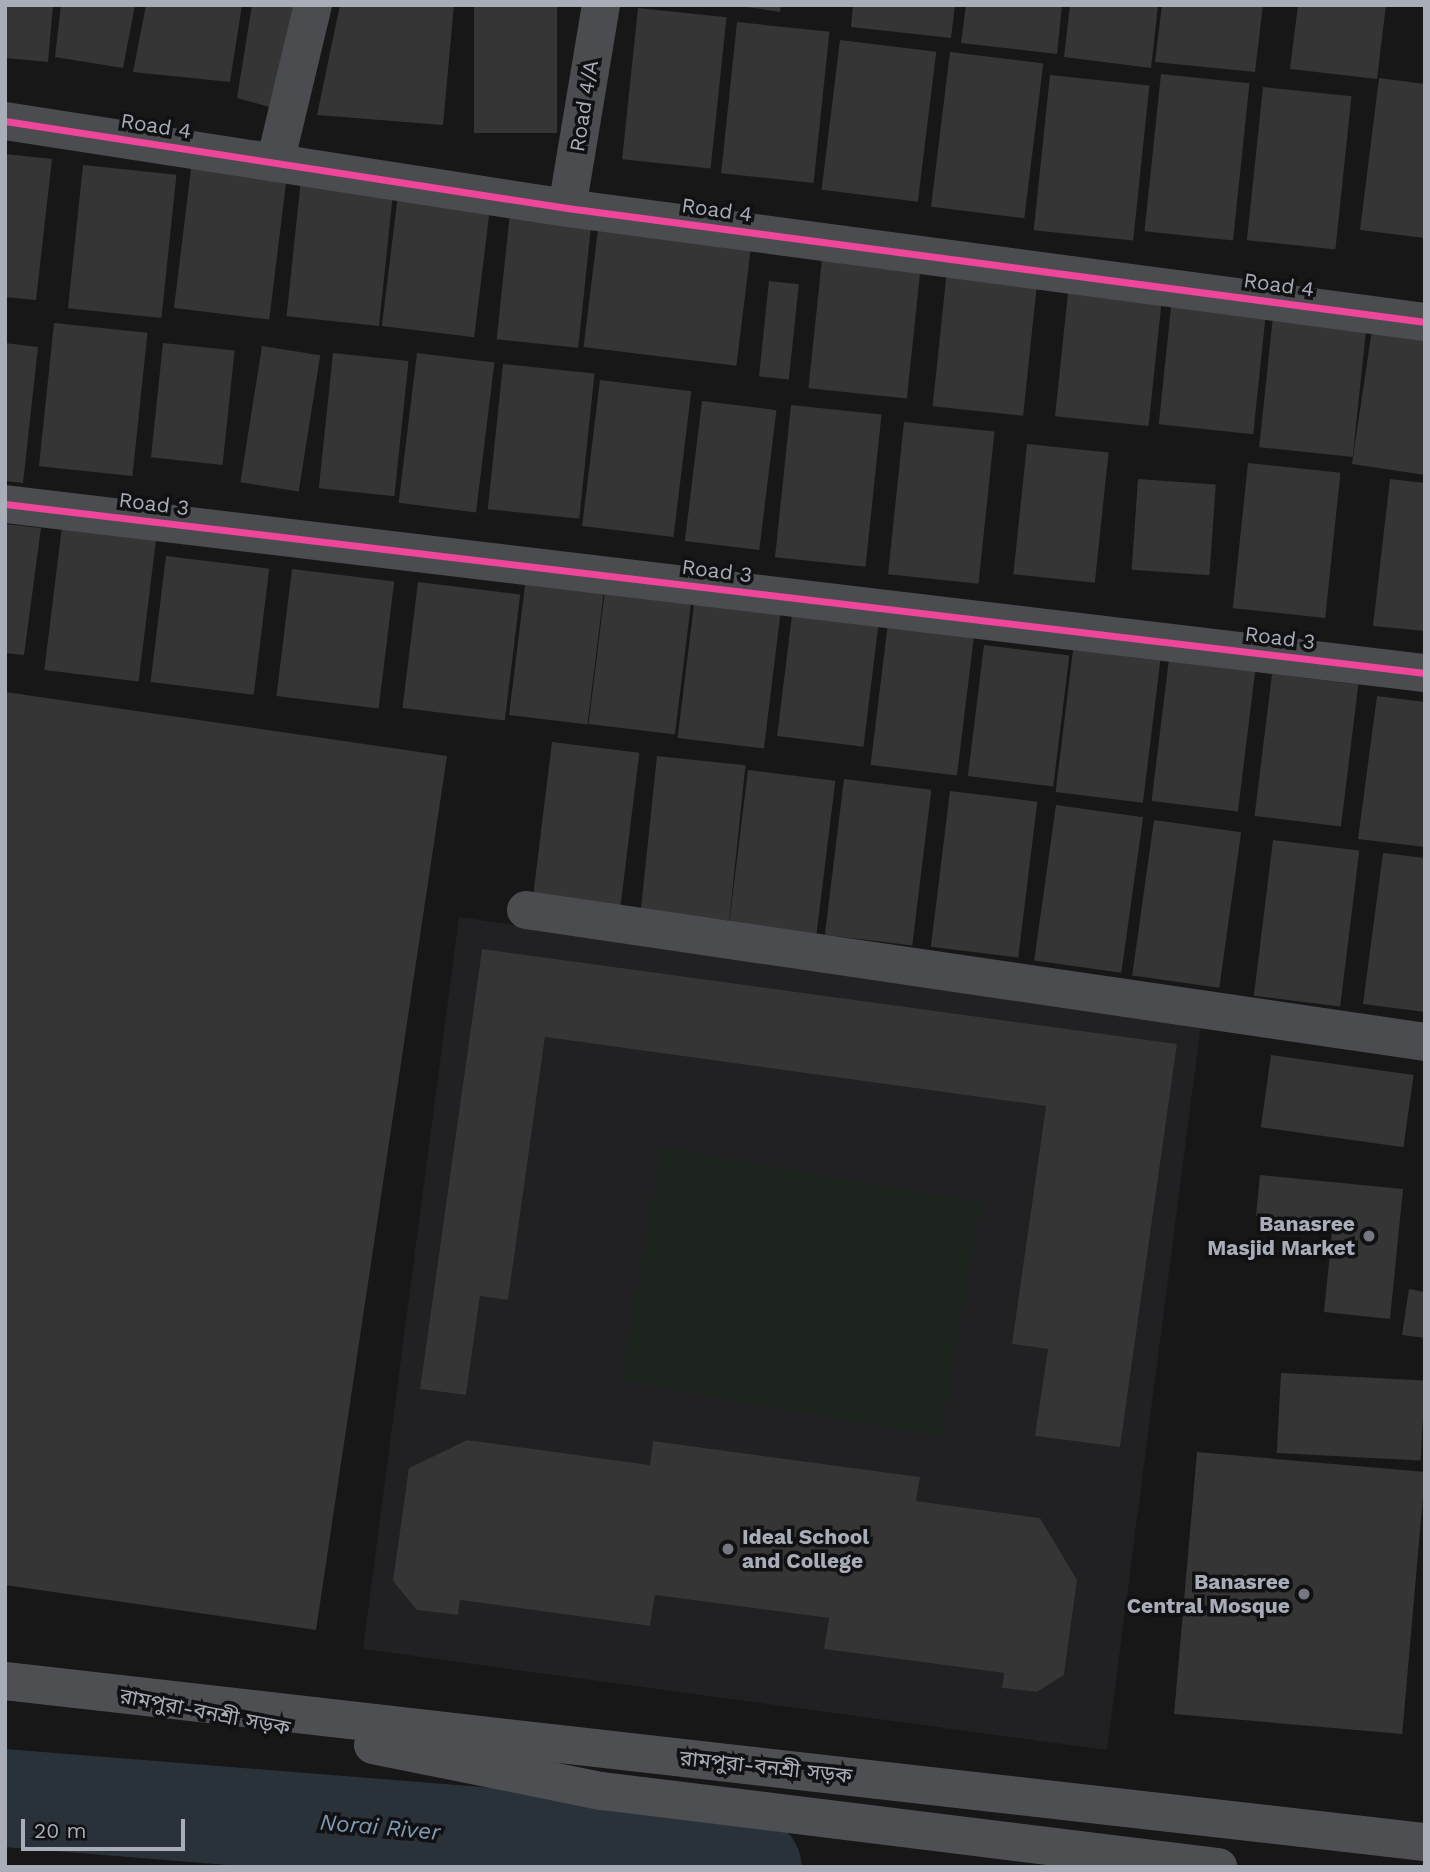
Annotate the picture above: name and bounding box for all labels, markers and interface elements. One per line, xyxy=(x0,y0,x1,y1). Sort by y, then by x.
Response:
street label: Road 4/A xyxy=(564,58,604,154)
street label: Road 4 xyxy=(119,108,193,144)
street label: Road 4 xyxy=(680,193,754,227)
street label: Road 4 xyxy=(1242,268,1316,302)
street label: Road 3 xyxy=(117,487,191,521)
street label: Road 3 xyxy=(680,554,754,588)
street label: Road 3 xyxy=(1243,621,1317,655)
place label: Banasree Masjid Market xyxy=(1207,1211,1355,1261)
marker: Banasree Masjid Market xyxy=(1361,1228,1377,1244)
place label: Ideal School and College xyxy=(742,1524,869,1574)
marker: Ideal School and College xyxy=(720,1541,736,1557)
place label: Banasree Central Mosque xyxy=(1126,1569,1290,1619)
marker: Banasree Central Mosque xyxy=(1296,1586,1312,1602)
street label: রামপুরা-বনশ্রী সড়ক xyxy=(118,1683,292,1741)
street label: রামপুরা-বনশ্রী সড়ক xyxy=(679,1745,853,1789)
scale bar xyxy=(24,1806,189,1850)
water label: Norai River xyxy=(319,1809,441,1847)
text: 20 m xyxy=(34,1818,86,1843)

